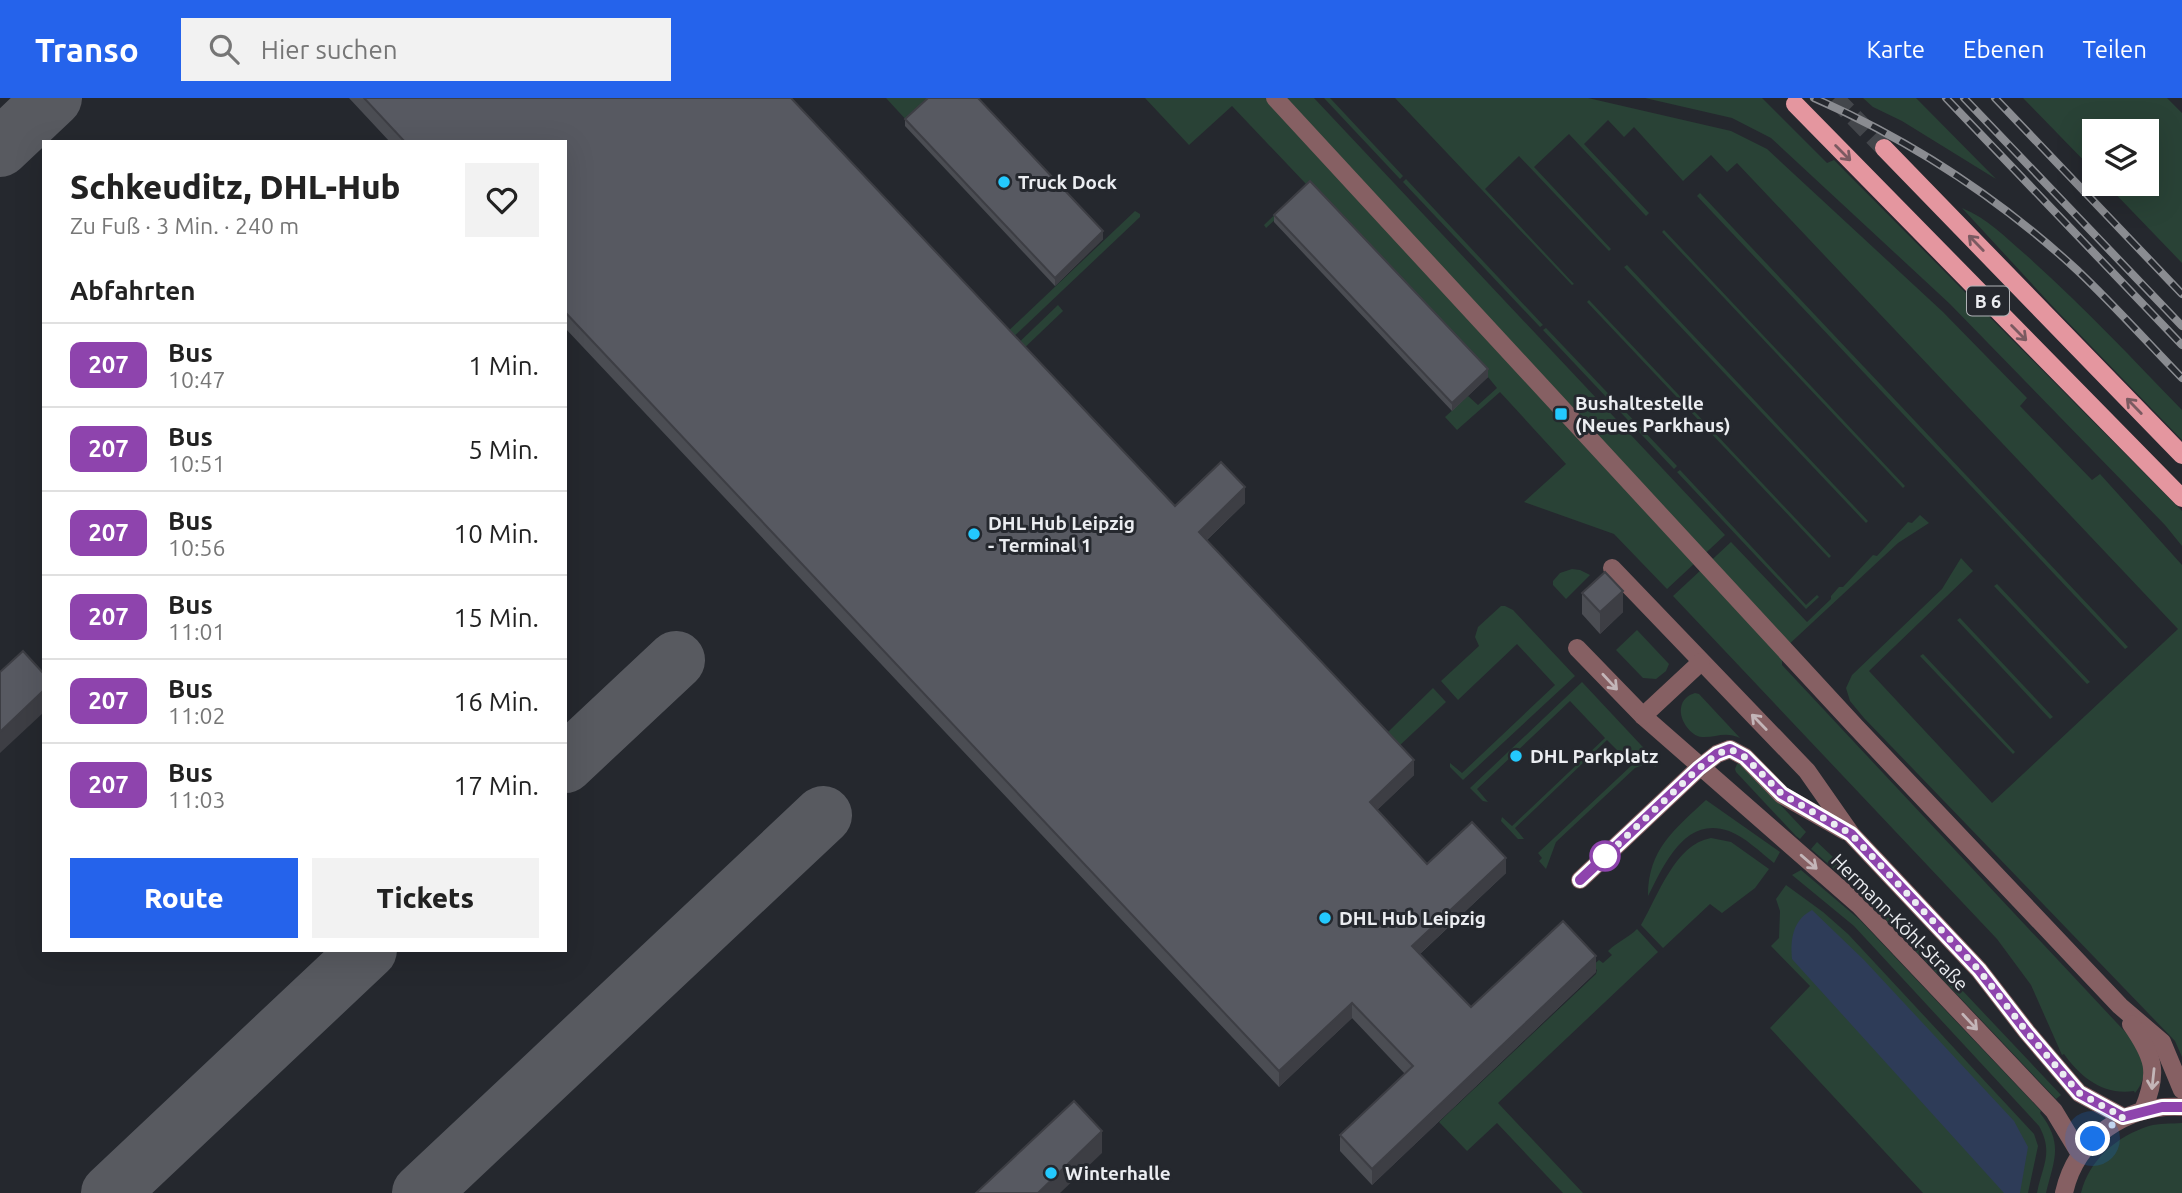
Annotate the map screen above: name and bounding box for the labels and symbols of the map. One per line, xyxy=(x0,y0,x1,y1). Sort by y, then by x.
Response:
one-way arrow xyxy=(1834,144,1851,161)
place label: Truck Dock xyxy=(1018,171,1117,193)
marker: Truck Dock xyxy=(996,174,1012,190)
one-way arrow xyxy=(1968,234,1985,251)
road number: B 6 xyxy=(1967,286,2009,316)
one-way arrow xyxy=(2011,324,2028,341)
place label: Bushaltestelle (Neues Parkhaus) xyxy=(1575,392,1731,436)
one-way arrow xyxy=(2126,398,2143,415)
marker: Bushaltestelle (Neues Parkhaus) xyxy=(1553,406,1569,422)
place label: DHL Hub Leipzig - Terminal 1 xyxy=(988,512,1135,556)
marker: DHL Hub Leipzig - Terminal 1 xyxy=(966,526,982,542)
one-way arrow xyxy=(1602,673,1619,690)
one-way arrow xyxy=(1751,714,1768,731)
place label: DHL Parkplatz xyxy=(1530,745,1658,767)
marker: DHL Parkplatz xyxy=(1508,748,1524,764)
unlabelled marker xyxy=(1590,841,1620,871)
street label: Hermann-Köhl-Straße xyxy=(1827,849,1973,995)
one-way arrow xyxy=(1800,854,1818,870)
place label: DHL Hub Leipzig xyxy=(1339,907,1486,929)
marker: DHL Hub Leipzig xyxy=(1317,910,1333,926)
one-way arrow xyxy=(1962,1013,1979,1030)
one-way arrow xyxy=(2146,1067,2159,1090)
your location xyxy=(2075,1121,2110,1156)
place label: Winterhalle xyxy=(1065,1162,1171,1184)
marker: Winterhalle xyxy=(1043,1165,1059,1181)

